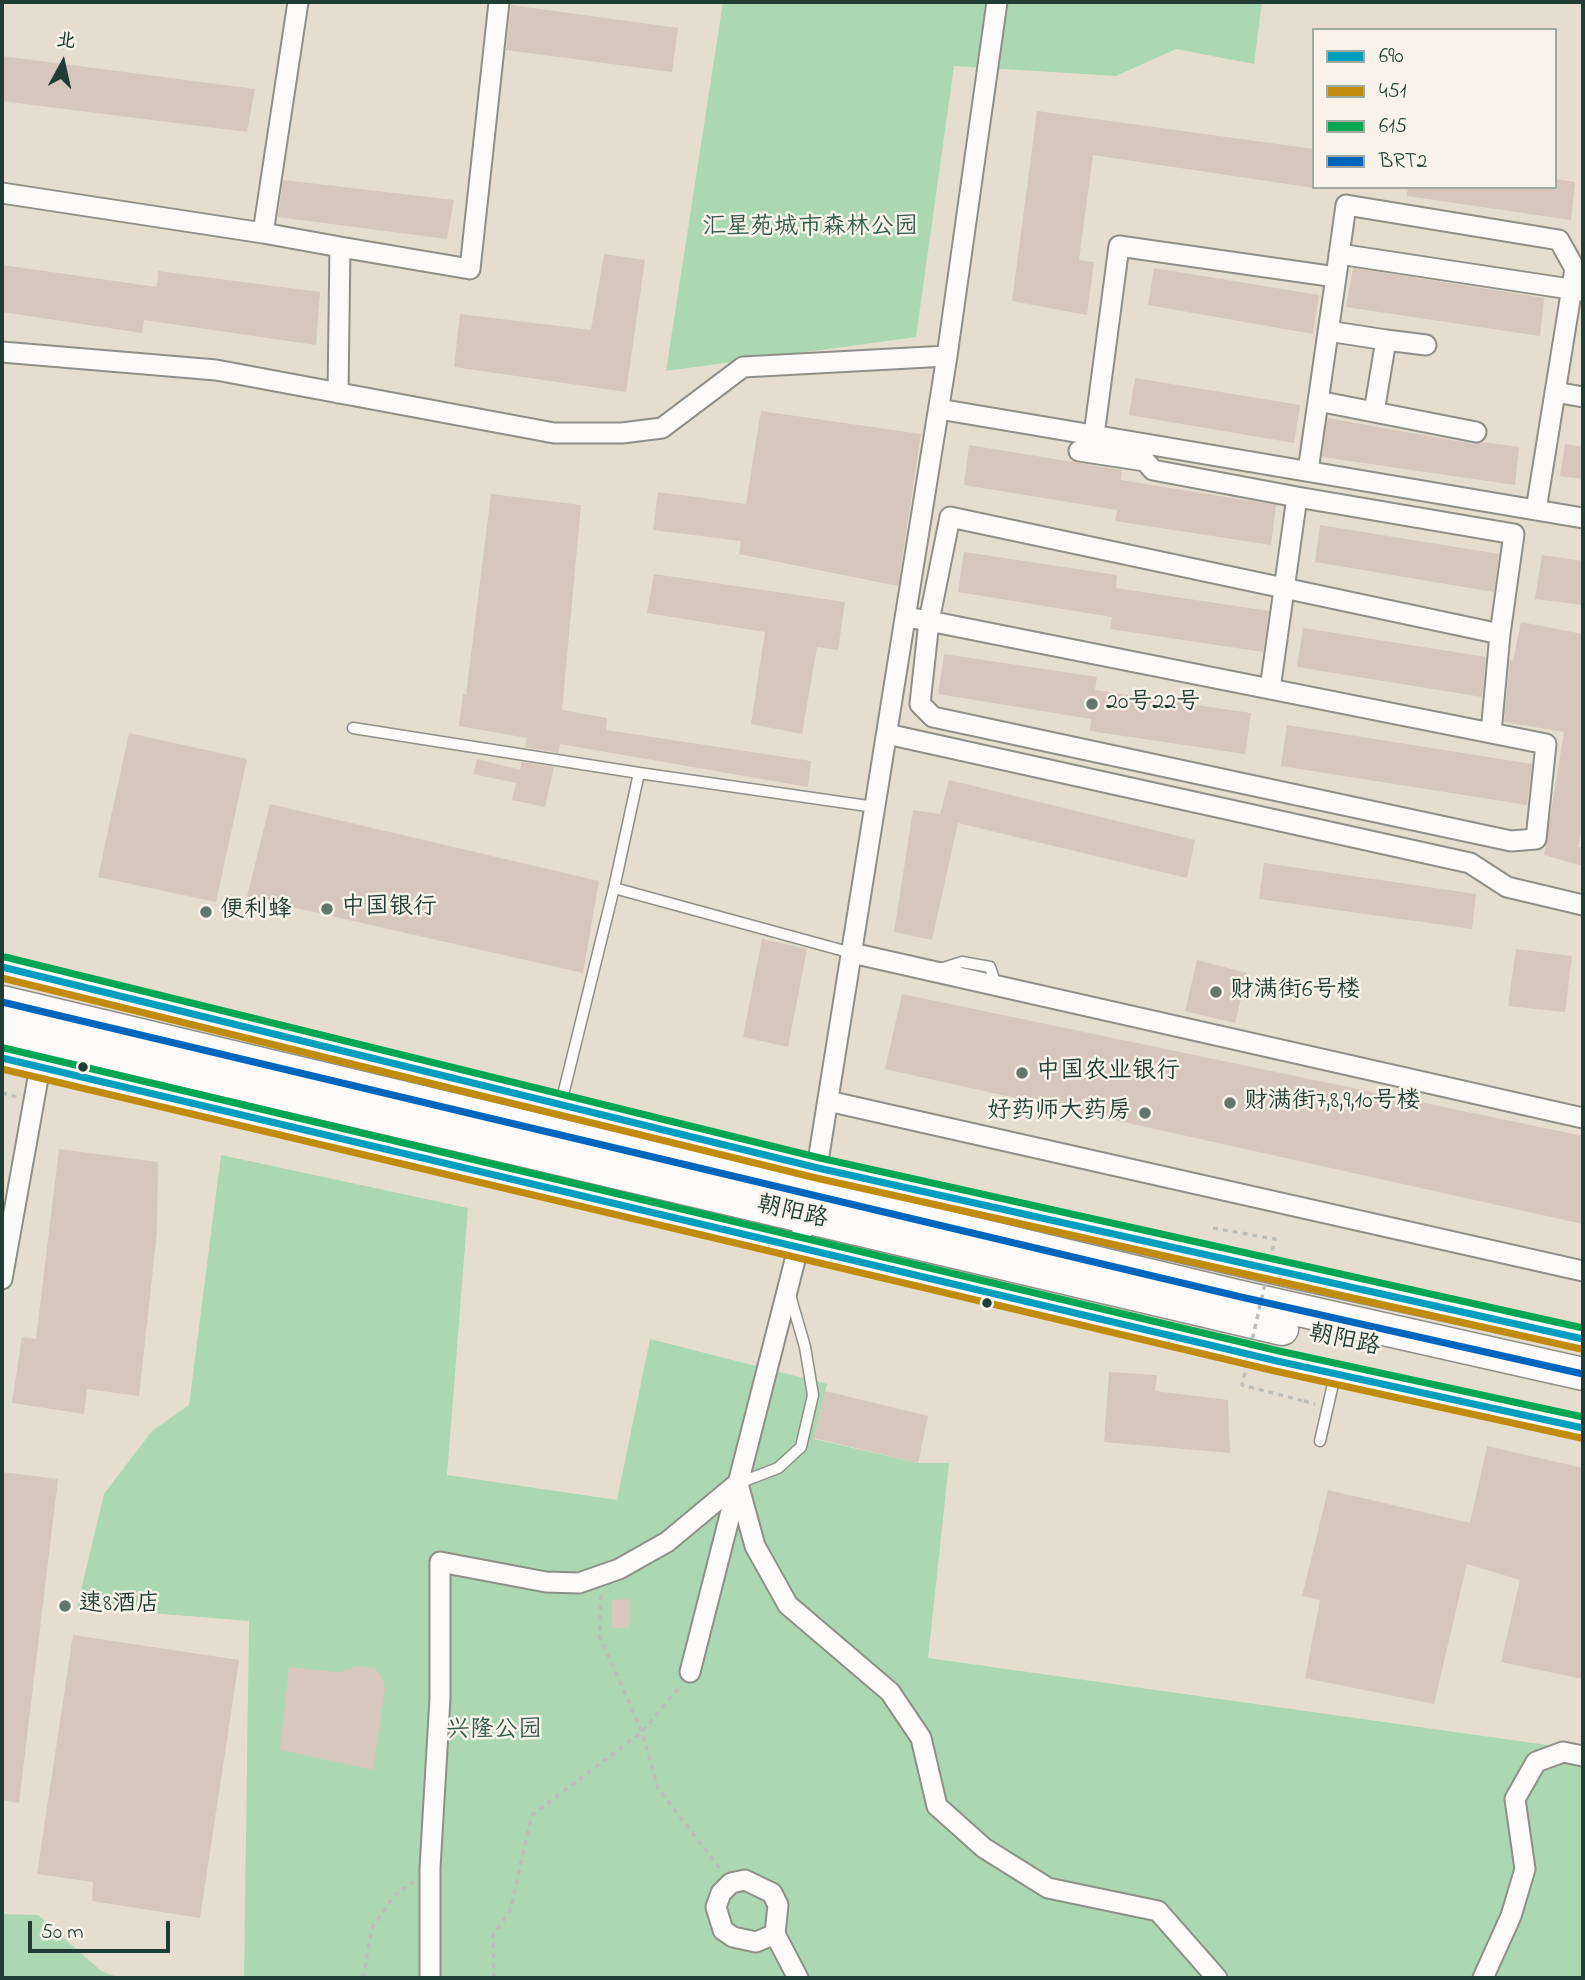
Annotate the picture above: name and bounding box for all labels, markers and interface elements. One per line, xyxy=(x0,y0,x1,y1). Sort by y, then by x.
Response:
text: 北 xyxy=(55,27,77,56)
north arrow xyxy=(28,28,98,98)
legend xyxy=(1312,28,1557,189)
text: 690 xyxy=(1379,42,1404,72)
text: 451 xyxy=(1379,77,1406,107)
text: 615 xyxy=(1379,112,1407,142)
text: BRT2 xyxy=(1379,147,1427,177)
park label: 汇星苑城市森林公园 xyxy=(702,215,918,243)
place label: 20号22号 xyxy=(1106,690,1200,718)
marker: 20号22号 xyxy=(1084,696,1100,712)
place label: 中国银行 xyxy=(341,895,437,923)
place label: 便利蜂 xyxy=(220,898,292,926)
marker: 中国银行 xyxy=(319,901,335,917)
marker: 便利蜂 xyxy=(198,904,214,920)
place label: 财满街6号楼 xyxy=(1230,978,1361,1006)
marker: 财满街6号楼 xyxy=(1208,984,1224,1000)
place label: 中国农业银行 xyxy=(1036,1059,1180,1087)
unlabelled marker xyxy=(76,1060,90,1074)
marker: 中国农业银行 xyxy=(1014,1065,1030,1081)
place label: 财满街7,8,9,10号楼 xyxy=(1244,1089,1420,1117)
marker: 财满街7,8,9,10号楼 xyxy=(1222,1095,1238,1111)
place label: 好药师大药房 xyxy=(987,1099,1131,1127)
marker: 好药师大药房 xyxy=(1137,1105,1153,1121)
street label: 朝阳路 xyxy=(754,1192,830,1236)
unlabelled marker xyxy=(980,1296,994,1310)
street label: 朝阳路 xyxy=(1306,1320,1382,1364)
place label: 速8酒店 xyxy=(79,1592,160,1620)
marker: 速8酒店 xyxy=(57,1598,73,1614)
park label: 兴隆公园 xyxy=(446,1718,542,1746)
scale bar xyxy=(32,1906,173,1950)
text: 50 m xyxy=(41,1918,84,1948)

